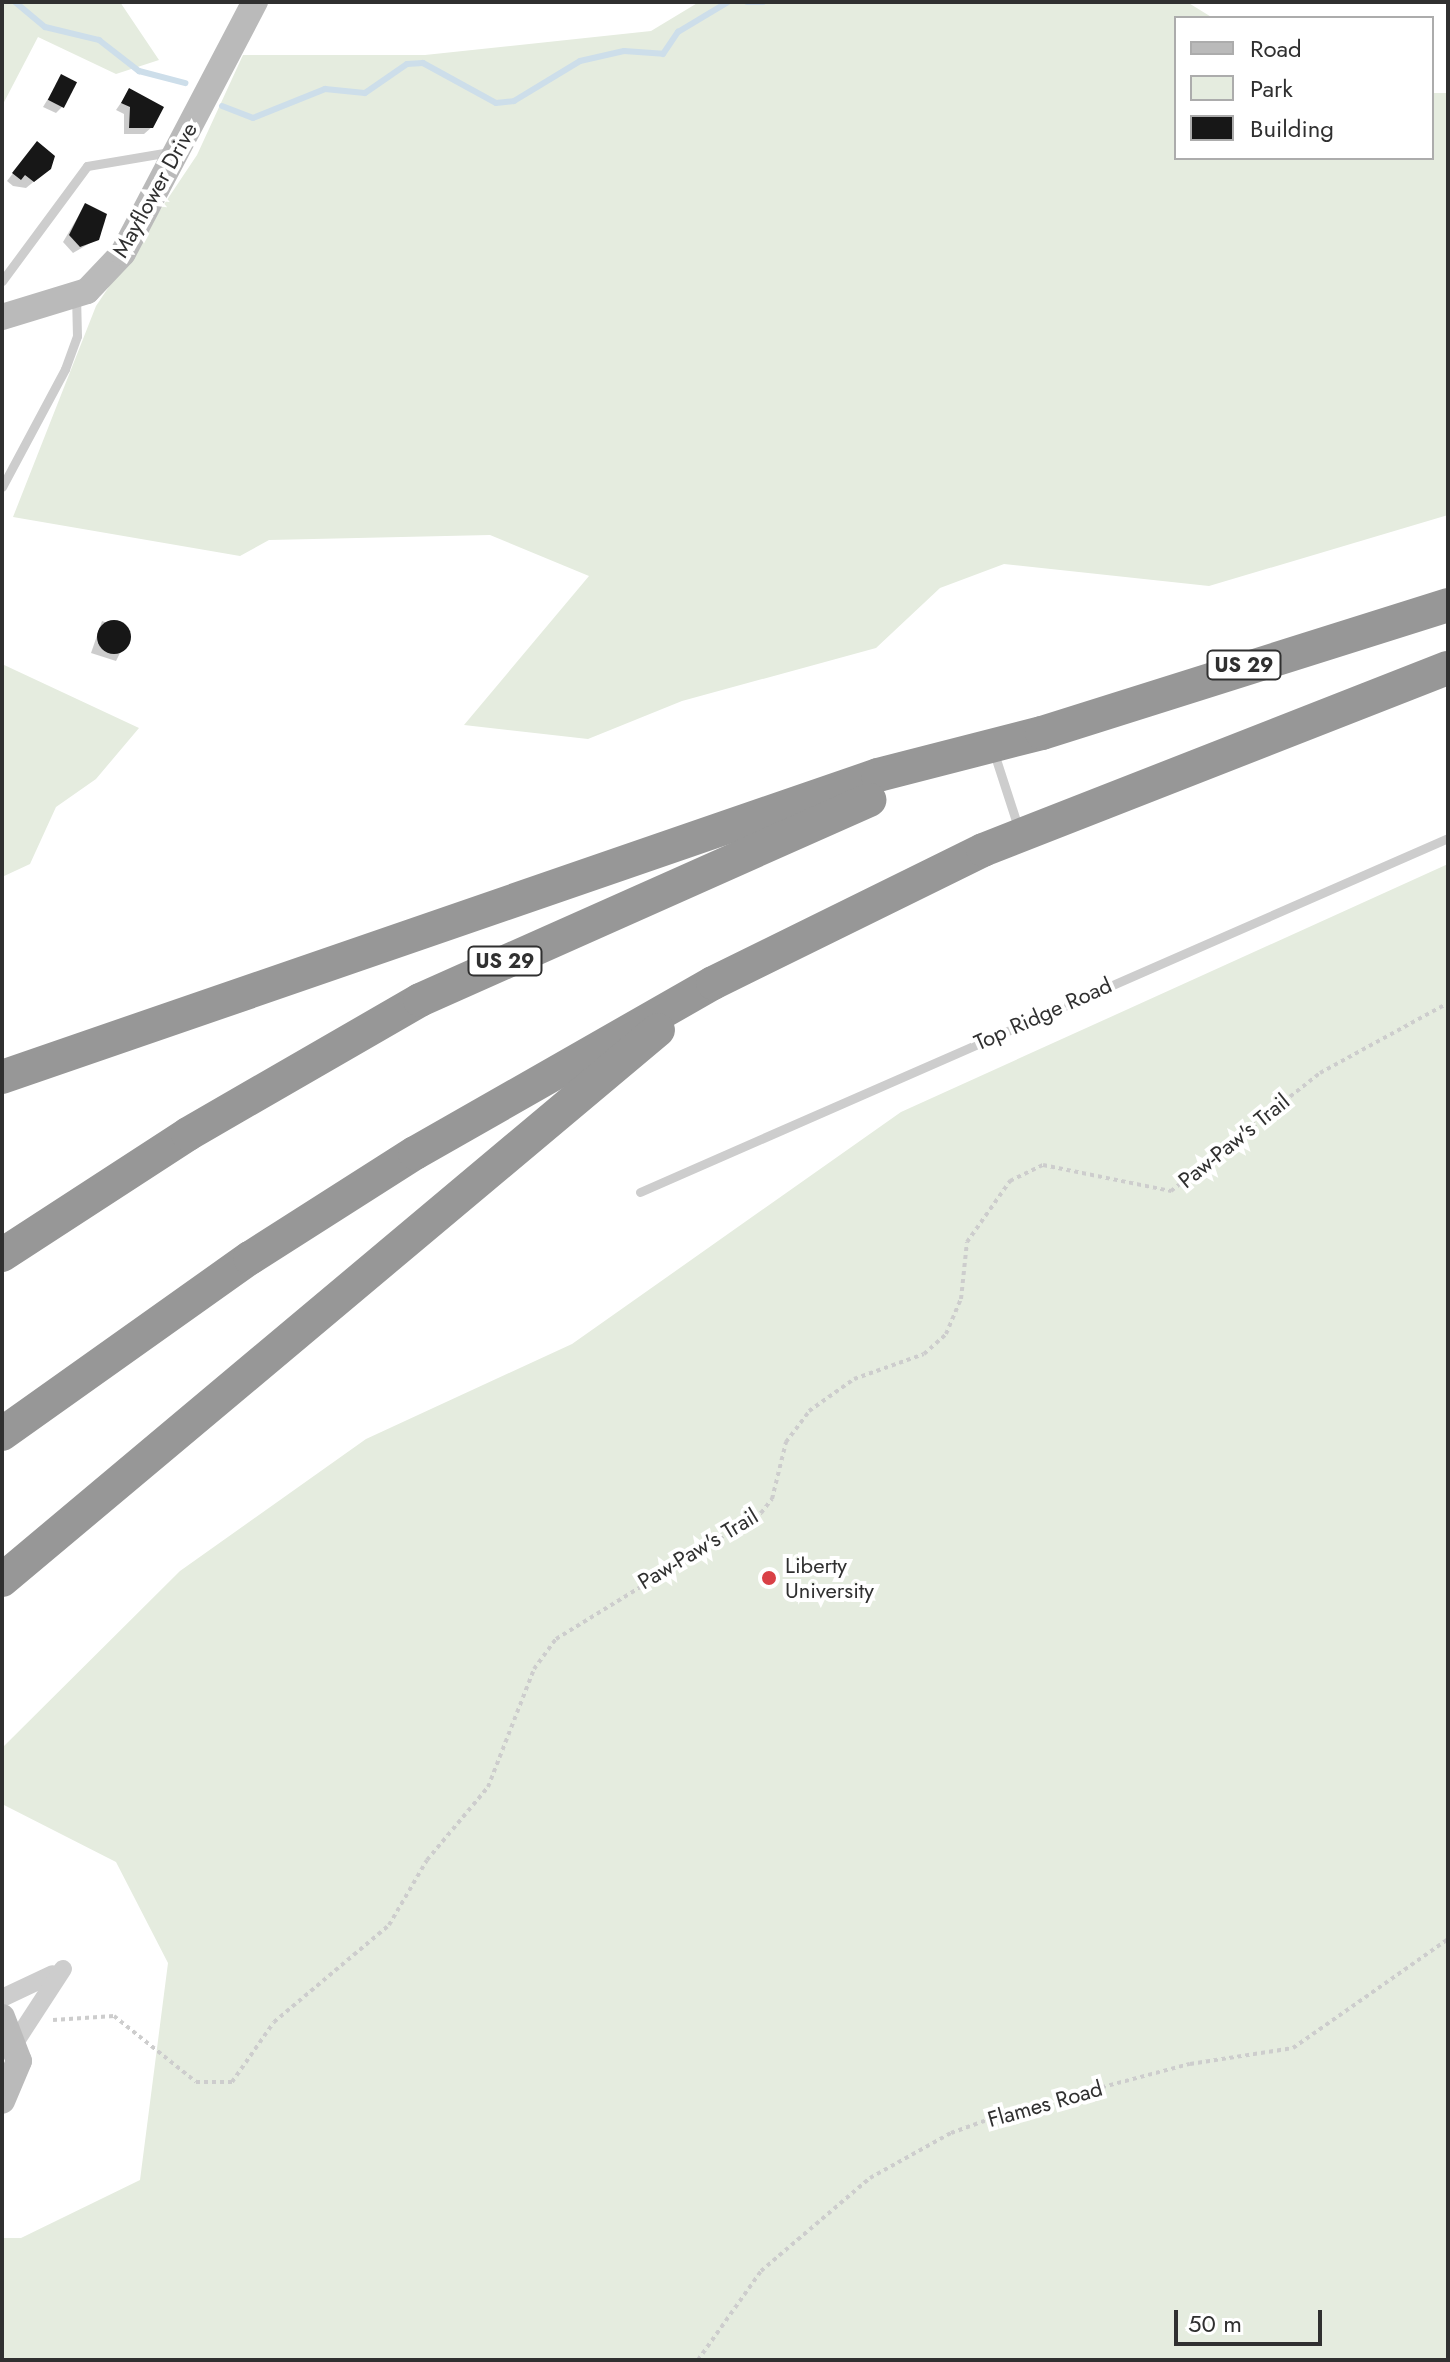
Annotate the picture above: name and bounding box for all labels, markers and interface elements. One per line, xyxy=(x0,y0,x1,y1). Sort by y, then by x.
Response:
legend xyxy=(1174,16,1434,160)
text: Road xyxy=(1250,31,1302,66)
text: Park xyxy=(1250,71,1293,106)
text: Building xyxy=(1250,111,1334,146)
street label: Mayflower Drive xyxy=(107,118,203,262)
road number: US 29 xyxy=(1206,649,1282,681)
road number: US 29 xyxy=(467,945,543,977)
street label: Top Ridge Road xyxy=(970,972,1116,1056)
street label: Paw-Paw's Trail xyxy=(1173,1088,1295,1194)
street label: Paw-Paw's Trail xyxy=(633,1503,763,1595)
place label: Liberty University xyxy=(785,1552,874,1604)
marker: Liberty University xyxy=(760,1569,778,1587)
street label: Flames Road xyxy=(985,2075,1105,2133)
scale bar xyxy=(1178,2294,1326,2344)
text: 50 m xyxy=(1188,2306,1242,2341)

